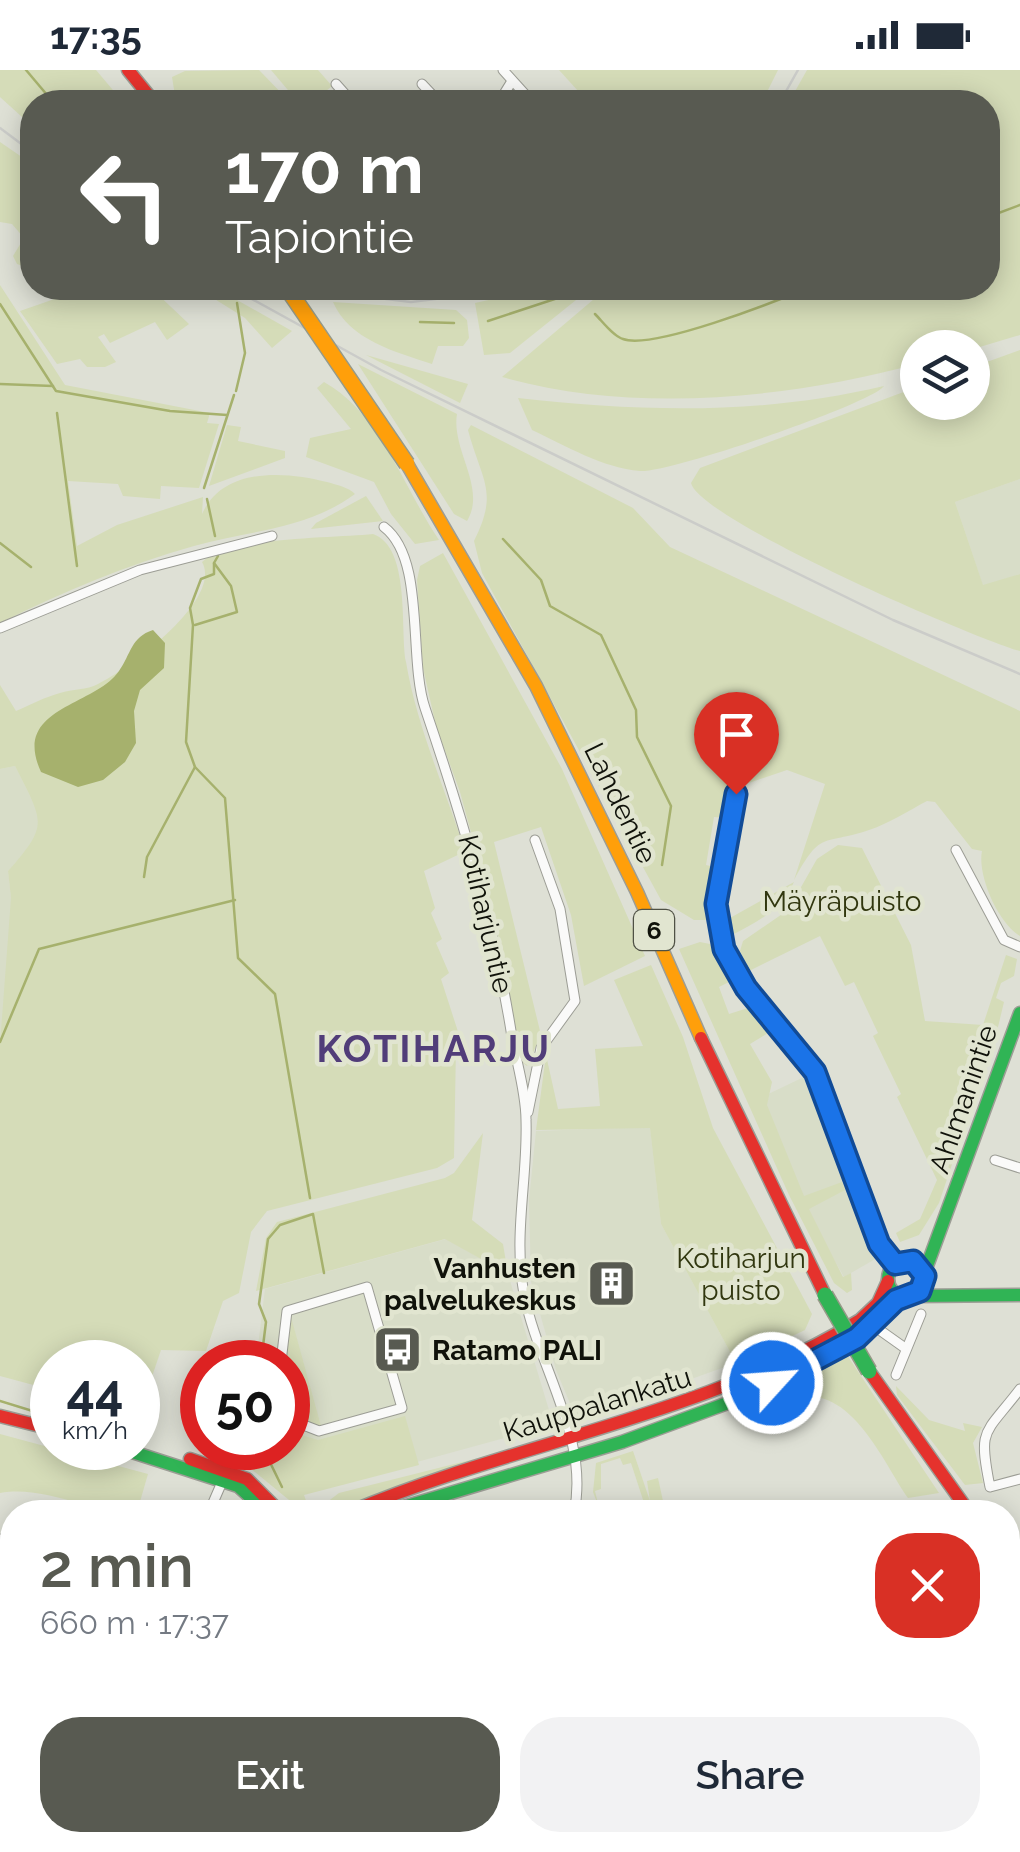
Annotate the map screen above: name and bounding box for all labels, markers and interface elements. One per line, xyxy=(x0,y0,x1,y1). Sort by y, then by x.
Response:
text: 17:35 xyxy=(50,13,142,58)
text: 170 m xyxy=(225,127,424,209)
icon: left xyxy=(60,130,190,260)
text: Tapiontie xyxy=(225,211,414,264)
map controls xyxy=(900,330,990,420)
button: layers xyxy=(900,330,990,420)
pin xyxy=(694,692,779,795)
icon: arrive xyxy=(709,707,764,762)
street label: Lahdentie xyxy=(577,738,664,869)
street label: Kotiharjuntie xyxy=(451,832,520,997)
park label: Mäyräpuisto xyxy=(763,885,921,918)
road number: 6 xyxy=(634,910,674,950)
street label: Ahlmanintie xyxy=(923,1021,1004,1178)
district label: KOTIHARJU xyxy=(316,1026,552,1071)
park label: Kotiharjun puisto xyxy=(676,1242,806,1307)
place label: Vanhusten palvelukeskus xyxy=(384,1252,576,1317)
building icon: Vanhusten palvelukeskus xyxy=(585,1258,637,1310)
bus stop icon: Ratamo PALI xyxy=(371,1324,423,1376)
position arrow xyxy=(720,1331,824,1435)
place label: Ratamo PALI xyxy=(432,1334,602,1367)
speed limit sign: 50 xyxy=(180,1340,310,1470)
street label: Kauppalankatu xyxy=(499,1360,695,1449)
text: 44 xyxy=(66,1363,124,1422)
text: km/h xyxy=(62,1415,128,1445)
text: 2 min xyxy=(40,1531,194,1601)
button: close xyxy=(875,1533,980,1638)
text: 660 m · 17:37 xyxy=(40,1604,229,1641)
button: Exit xyxy=(40,1717,500,1832)
button: Share xyxy=(520,1717,980,1832)

